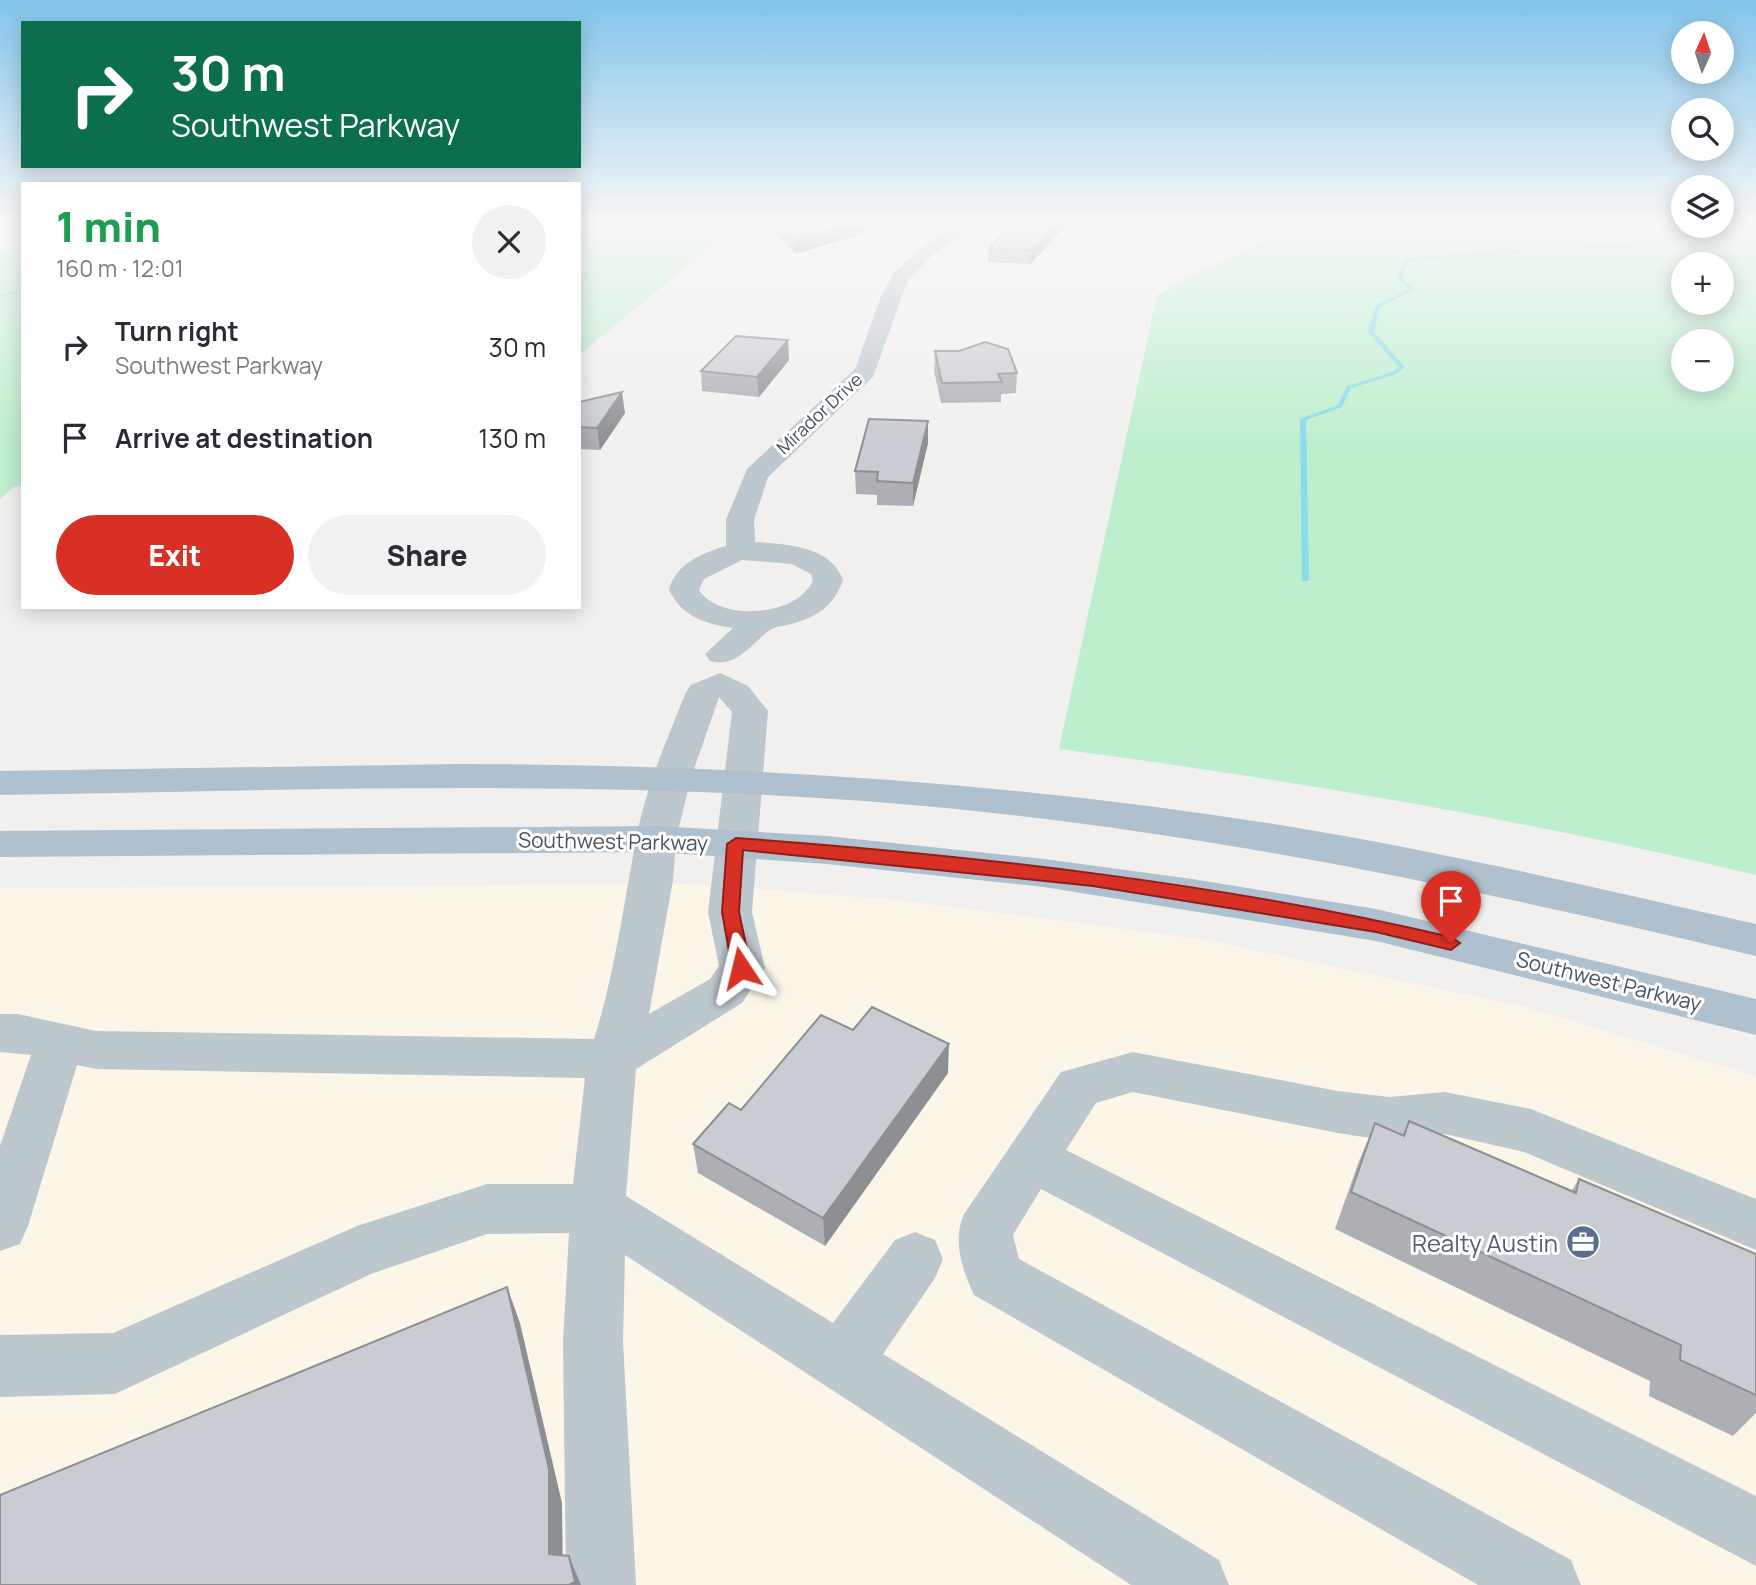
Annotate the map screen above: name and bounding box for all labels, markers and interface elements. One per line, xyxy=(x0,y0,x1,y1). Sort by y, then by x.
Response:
north arrow xyxy=(1671,21,1734,84)
map controls xyxy=(1671,21,1734,392)
text: 30 m xyxy=(171,39,286,106)
icon: right xyxy=(56,49,147,140)
button: search xyxy=(1671,98,1734,161)
text: Southwest Parkway xyxy=(171,103,460,147)
button: layers xyxy=(1671,175,1734,238)
text: 1 min xyxy=(56,197,161,255)
button: close xyxy=(472,205,546,279)
text: 160 m · 12:01 xyxy=(56,252,184,284)
button: + xyxy=(1671,252,1734,315)
text: Turn right xyxy=(115,313,239,349)
icon: right xyxy=(56,328,94,366)
text: 30 m xyxy=(489,329,546,365)
button: − xyxy=(1671,329,1734,392)
text: Southwest Parkway xyxy=(115,349,323,381)
street label: Mirador Drive xyxy=(771,367,867,459)
icon: arrive xyxy=(56,419,94,457)
text: Arrive at destination xyxy=(115,420,373,456)
text: 130 m xyxy=(478,420,546,456)
button: Exit xyxy=(56,515,294,595)
button: Share xyxy=(308,515,546,595)
street label: Southwest Parkway xyxy=(518,825,708,857)
pin xyxy=(1421,871,1481,943)
icon: arrive xyxy=(1432,882,1470,920)
position arrow xyxy=(704,931,778,1005)
street label: Southwest Parkway xyxy=(1514,944,1704,1018)
office icon: Realty Austin xyxy=(1564,1223,1602,1261)
place label: Realty Austin xyxy=(1412,1226,1558,1259)

